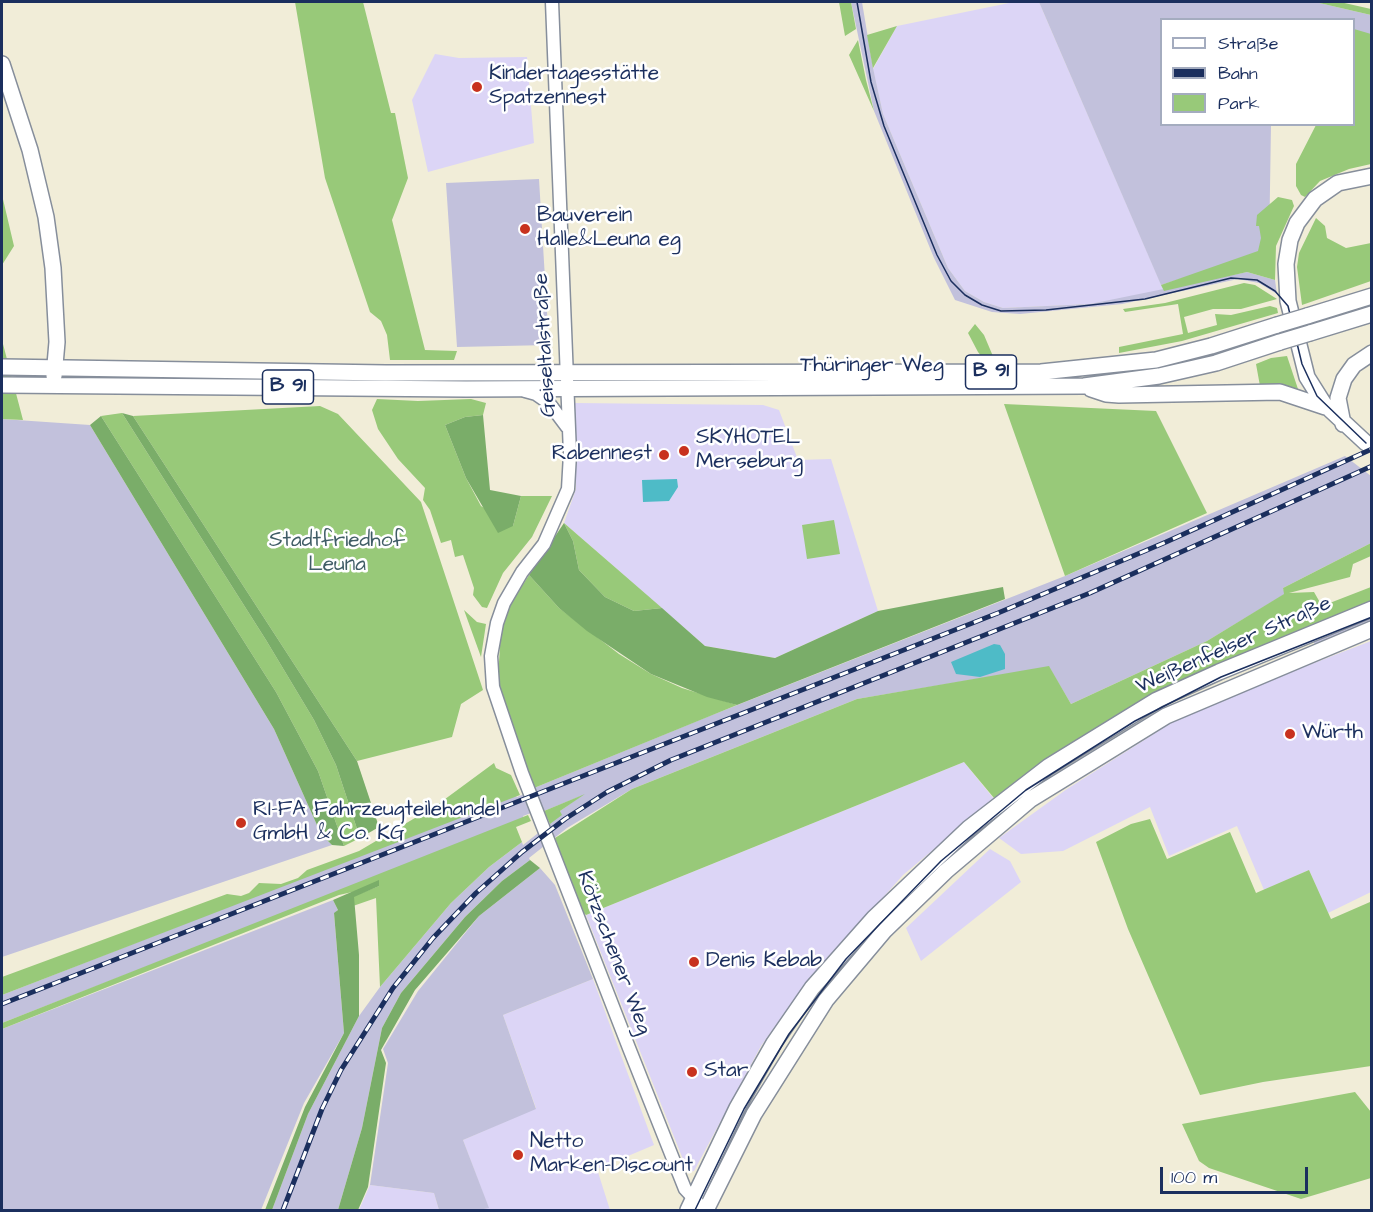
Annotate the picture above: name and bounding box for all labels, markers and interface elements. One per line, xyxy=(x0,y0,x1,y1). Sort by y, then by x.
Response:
legend xyxy=(1160,18,1355,126)
text: Straße xyxy=(1218,31,1278,56)
text: Bahn xyxy=(1218,61,1258,86)
place label: Kindertagesstätte Spatzennest xyxy=(489,62,659,112)
marker: Kindertagesstätte Spatzennest xyxy=(470,80,484,94)
text: Park xyxy=(1218,91,1260,116)
place label: Bauverein Halle&Leuna eg xyxy=(537,204,681,254)
marker: Bauverein Halle&Leuna eg xyxy=(518,222,532,236)
street label: Geiseltalstraße xyxy=(530,272,562,418)
street label: Thüringer Weg xyxy=(800,354,944,380)
road number: B 91 xyxy=(966,355,1016,389)
road number: B 91 xyxy=(262,370,314,404)
place label: SKYHOTEL Merseburg xyxy=(696,426,803,476)
place label: Rabennest xyxy=(552,442,652,468)
marker: SKYHOTEL Merseburg xyxy=(677,444,691,458)
marker: Rabennest xyxy=(657,448,671,462)
park label: Stadtfriedhof Leuna xyxy=(269,529,405,579)
street label: Weißenfelser Straße xyxy=(1133,592,1335,700)
place label: Würth xyxy=(1302,721,1363,747)
marker: Würth xyxy=(1283,727,1297,741)
place label: RI-FA Fahrzeugteilehandel GmbH & Co. KG xyxy=(253,798,499,848)
marker: RI-FA Fahrzeugteilehandel GmbH & Co. KG xyxy=(234,816,248,830)
street label: Kötzschener Weg xyxy=(570,868,656,1038)
place label: Denis Kebab xyxy=(706,949,822,975)
marker: Denis Kebab xyxy=(687,955,701,969)
place label: Star xyxy=(704,1059,748,1085)
marker: Star xyxy=(685,1065,699,1079)
place label: Netto Marken-Discount xyxy=(530,1130,693,1180)
marker: Netto Marken-Discount xyxy=(511,1148,525,1162)
scale bar xyxy=(1163,1155,1312,1193)
text: 100 m xyxy=(1171,1165,1217,1190)

